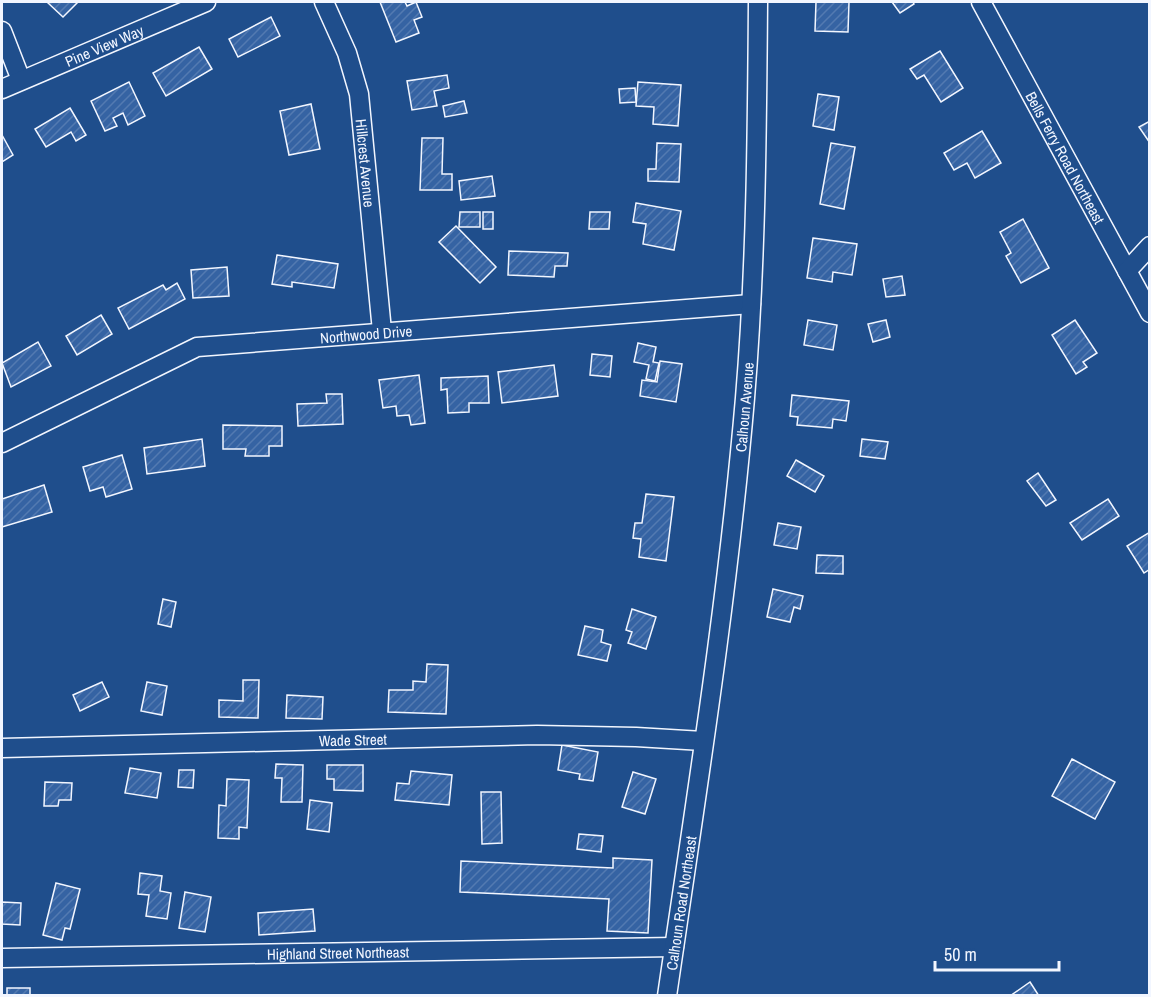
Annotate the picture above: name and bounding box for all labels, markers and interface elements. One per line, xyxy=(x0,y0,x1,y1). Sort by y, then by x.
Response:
street label: Pine View Way xyxy=(62,19,147,71)
street label: Bells Ferry Road Northeast xyxy=(1021,88,1110,228)
street label: Hillcrest Avenue xyxy=(351,118,380,208)
street label: Northwood Drive xyxy=(319,320,413,348)
street label: Calhoun Avenue xyxy=(730,361,758,453)
street label: Wade Street xyxy=(319,728,388,751)
street label: Calhoun Road Northeast xyxy=(660,834,701,972)
scale bar xyxy=(935,934,1060,972)
street label: Highland Street Northeast xyxy=(267,941,410,964)
text: 50 m xyxy=(944,942,977,967)

